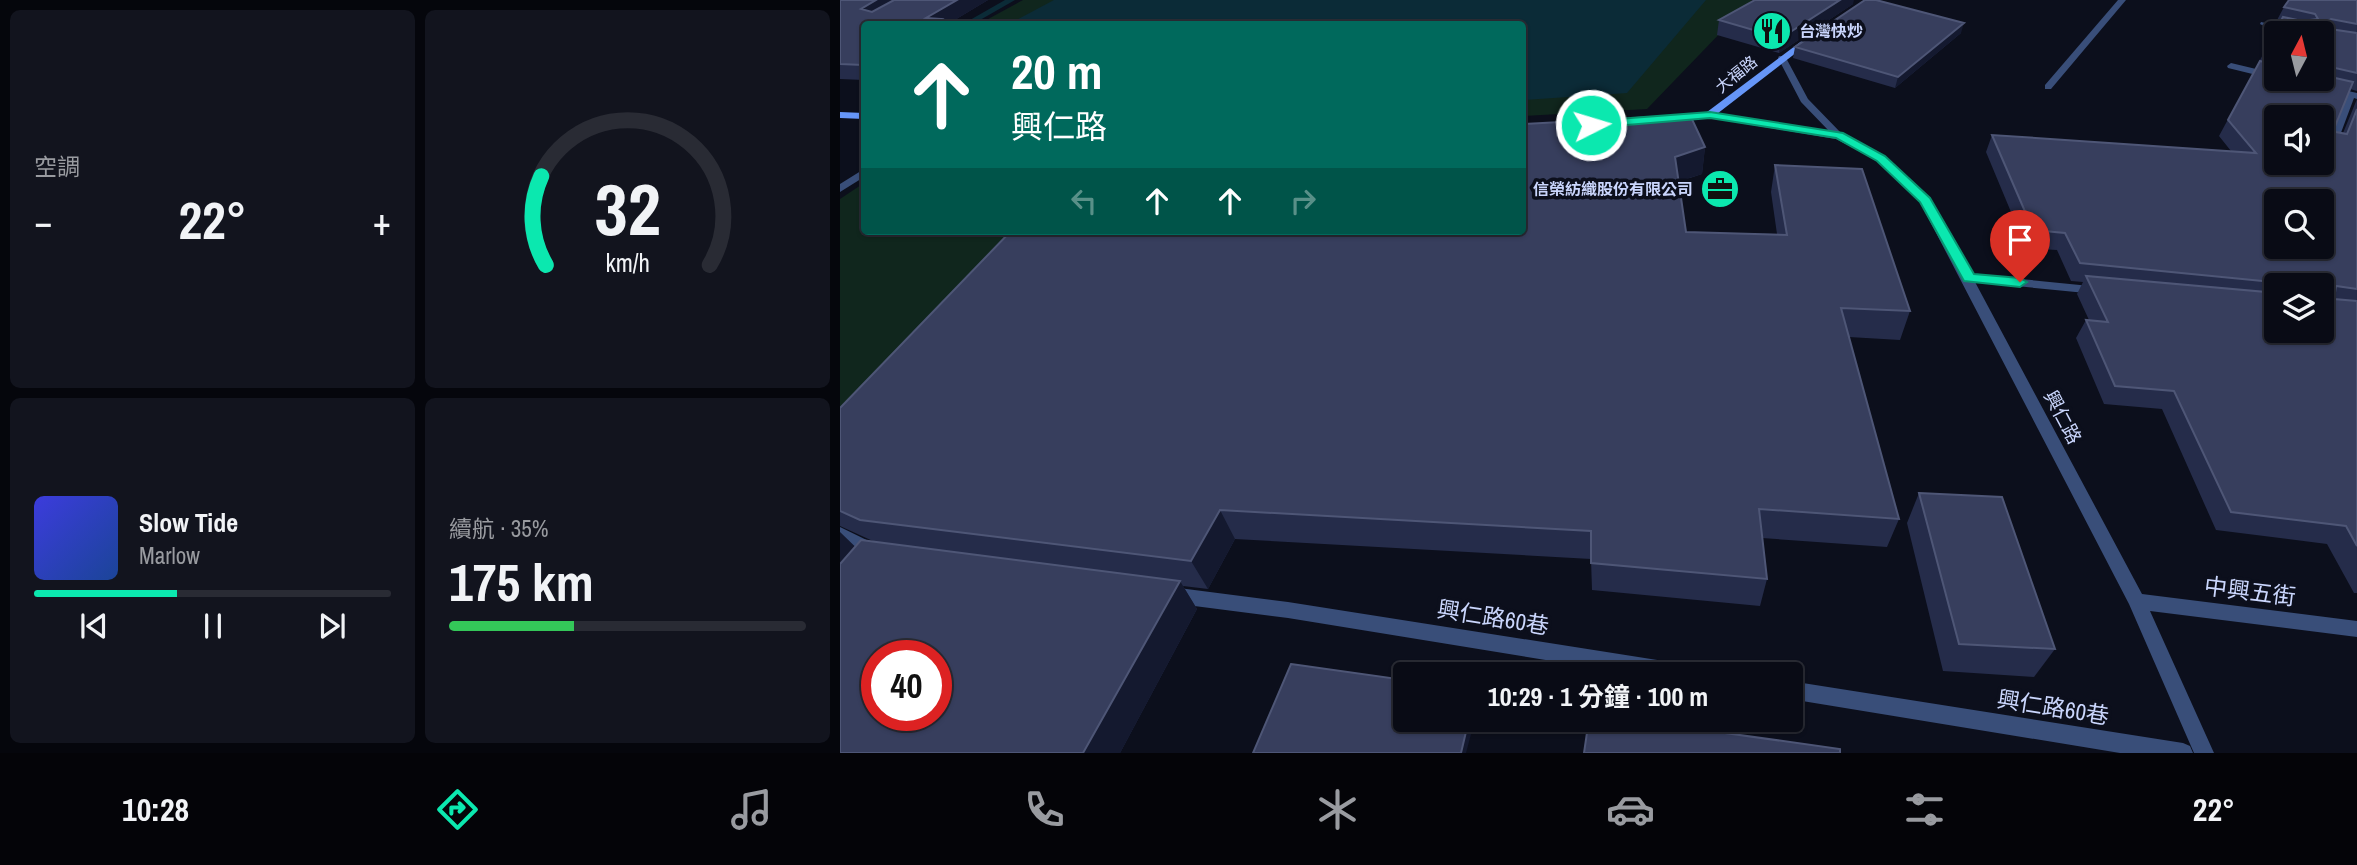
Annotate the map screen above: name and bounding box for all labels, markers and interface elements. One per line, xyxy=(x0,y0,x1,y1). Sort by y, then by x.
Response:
restaurant icon: 台灣快炒 xyxy=(1751,10,1793,52)
place label: 台灣快炒 xyxy=(1799,20,1863,42)
north arrow xyxy=(2264,21,2334,91)
map controls xyxy=(2264,21,2334,343)
text: 20 m xyxy=(1011,38,1103,104)
icon: ahead xyxy=(896,49,987,140)
street label: 大福路 xyxy=(1710,50,1762,98)
position arrow xyxy=(1554,88,1628,162)
text: 興仁路 xyxy=(1011,105,1107,148)
button: sound xyxy=(2264,105,2334,175)
text: 空調 xyxy=(34,151,80,182)
text: 32 xyxy=(594,160,661,258)
office icon: 信榮紡織股份有限公司 xyxy=(1699,168,1741,210)
place label: 信榮紡織股份有限公司 xyxy=(1533,178,1693,200)
icon: left xyxy=(1065,182,1103,220)
icon: ahead xyxy=(1138,182,1176,220)
icon: ahead xyxy=(1211,182,1249,220)
icon: right xyxy=(1284,182,1322,220)
text: 22° xyxy=(178,185,247,255)
button: search xyxy=(2264,189,2334,259)
text: − xyxy=(34,196,52,247)
text: + xyxy=(373,196,391,247)
pin xyxy=(1990,210,2050,282)
icon: arrive xyxy=(2001,221,2039,259)
text: km/h xyxy=(605,246,650,280)
button: layers xyxy=(2264,273,2334,343)
street label: 興仁路 xyxy=(2038,386,2088,448)
text: Slow Tide xyxy=(139,505,238,540)
text: 續航 · 35% xyxy=(449,513,548,544)
text: Marlow xyxy=(139,540,200,571)
text: 175 km xyxy=(449,547,594,617)
street label: 中興五街 xyxy=(2202,570,2298,612)
street label: 興仁路60巷 xyxy=(1435,593,1551,641)
icon: previous xyxy=(75,607,113,645)
icon: pause xyxy=(194,607,232,645)
icon: next xyxy=(313,607,351,645)
speed limit sign: 40 xyxy=(861,640,952,731)
text: 10:29 · 1 分鐘 · 100 m xyxy=(1488,679,1708,714)
street label: 興仁路60巷 xyxy=(1995,683,2111,731)
icon: directions xyxy=(433,785,482,834)
icon: music xyxy=(727,785,776,834)
icon: phone xyxy=(1020,785,1069,834)
icon: climate xyxy=(1313,785,1362,834)
icon: car xyxy=(1606,785,1655,834)
icon: filters xyxy=(1900,785,1949,834)
text: 10:28 xyxy=(122,788,189,831)
text: 22° xyxy=(2193,788,2235,831)

